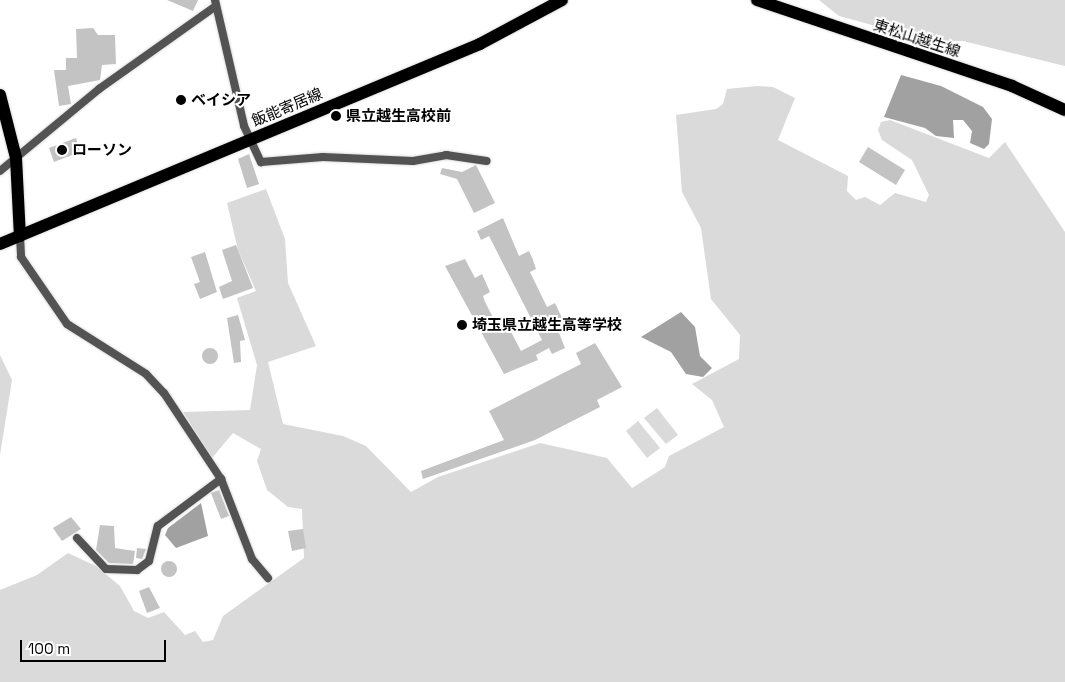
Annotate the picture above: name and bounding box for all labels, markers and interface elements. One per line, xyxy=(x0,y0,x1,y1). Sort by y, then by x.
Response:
street label: 東松山越生線 xyxy=(871,16,963,60)
street label: 飯能寄居線 xyxy=(249,84,325,130)
place label: ベイシア xyxy=(191,91,251,109)
marker: ベイシア xyxy=(175,94,187,106)
place label: 県立越生高校前 xyxy=(346,107,451,125)
marker: 県立越生高校前 xyxy=(330,110,342,122)
place label: ローソン xyxy=(72,141,132,159)
marker: ローソン xyxy=(56,144,68,156)
place label: 埼玉県立越生高等学校 xyxy=(472,316,622,334)
marker: 埼玉県立越生高等学校 xyxy=(456,319,468,331)
scale bar xyxy=(22,630,169,662)
text: 100 m xyxy=(28,639,70,658)

